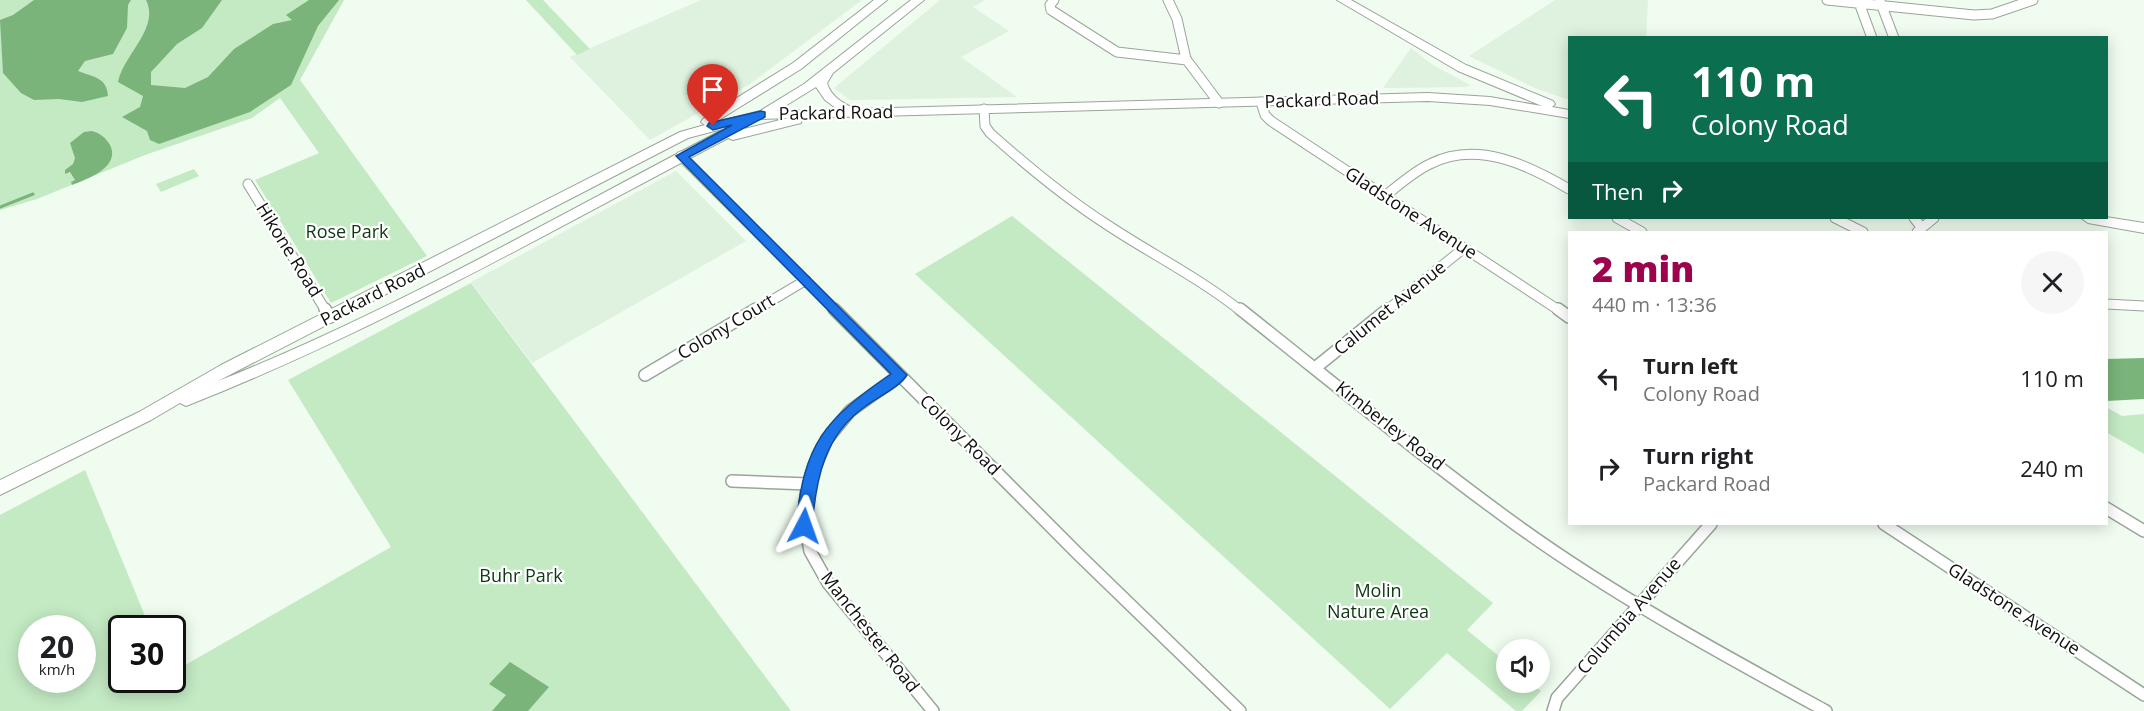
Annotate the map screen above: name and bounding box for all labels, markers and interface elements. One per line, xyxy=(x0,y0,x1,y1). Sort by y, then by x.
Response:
text: 110 m xyxy=(1691,52,1815,109)
icon: left xyxy=(1592,60,1670,138)
pin xyxy=(687,64,738,126)
icon: arrive xyxy=(696,73,729,106)
street label: Packard Road xyxy=(1264,85,1380,113)
street label: Packard Road xyxy=(778,99,894,125)
text: Colony Road xyxy=(1691,106,1849,143)
street label: Gladstone Avenue xyxy=(1341,160,1482,264)
icon: right xyxy=(1655,174,1688,207)
text: Then xyxy=(1592,176,1643,206)
street label: Hikone Road xyxy=(251,198,328,301)
park label: Rose Park xyxy=(306,219,389,243)
text: 2 min xyxy=(1592,244,1694,293)
button: close xyxy=(2021,251,2084,314)
street label: Calumet Avenue xyxy=(1328,255,1450,360)
street label: Packard Road xyxy=(316,257,429,331)
street label: Colony Court xyxy=(672,288,778,365)
text: 440 m · 13:36 xyxy=(1592,291,1717,318)
text: Turn left xyxy=(1643,350,1738,380)
icon: left xyxy=(1592,362,1625,395)
text: 110 m xyxy=(2020,363,2084,393)
street label: Kimberley Road xyxy=(1331,375,1450,475)
text: Colony Road xyxy=(1643,380,1760,407)
street label: Colony Road xyxy=(915,389,1006,480)
text: Turn right xyxy=(1643,440,1754,470)
icon: right xyxy=(1592,452,1625,485)
text: 240 m xyxy=(2020,453,2084,483)
text: Packard Road xyxy=(1643,470,1771,497)
position arrow xyxy=(772,494,836,558)
street label: Columbia Avenue xyxy=(1571,552,1686,679)
street label: Gladstone Avenue xyxy=(1944,556,2085,660)
park label: Buhr Park xyxy=(479,563,563,587)
street label: Manchester Road xyxy=(816,566,926,697)
park label: Molin Nature Area xyxy=(1327,578,1429,623)
speed limit sign: 30 xyxy=(108,615,186,693)
text: 20 xyxy=(40,626,74,667)
map controls xyxy=(1496,639,1550,693)
button: sound xyxy=(1496,639,1550,693)
text: km/h xyxy=(39,659,75,679)

